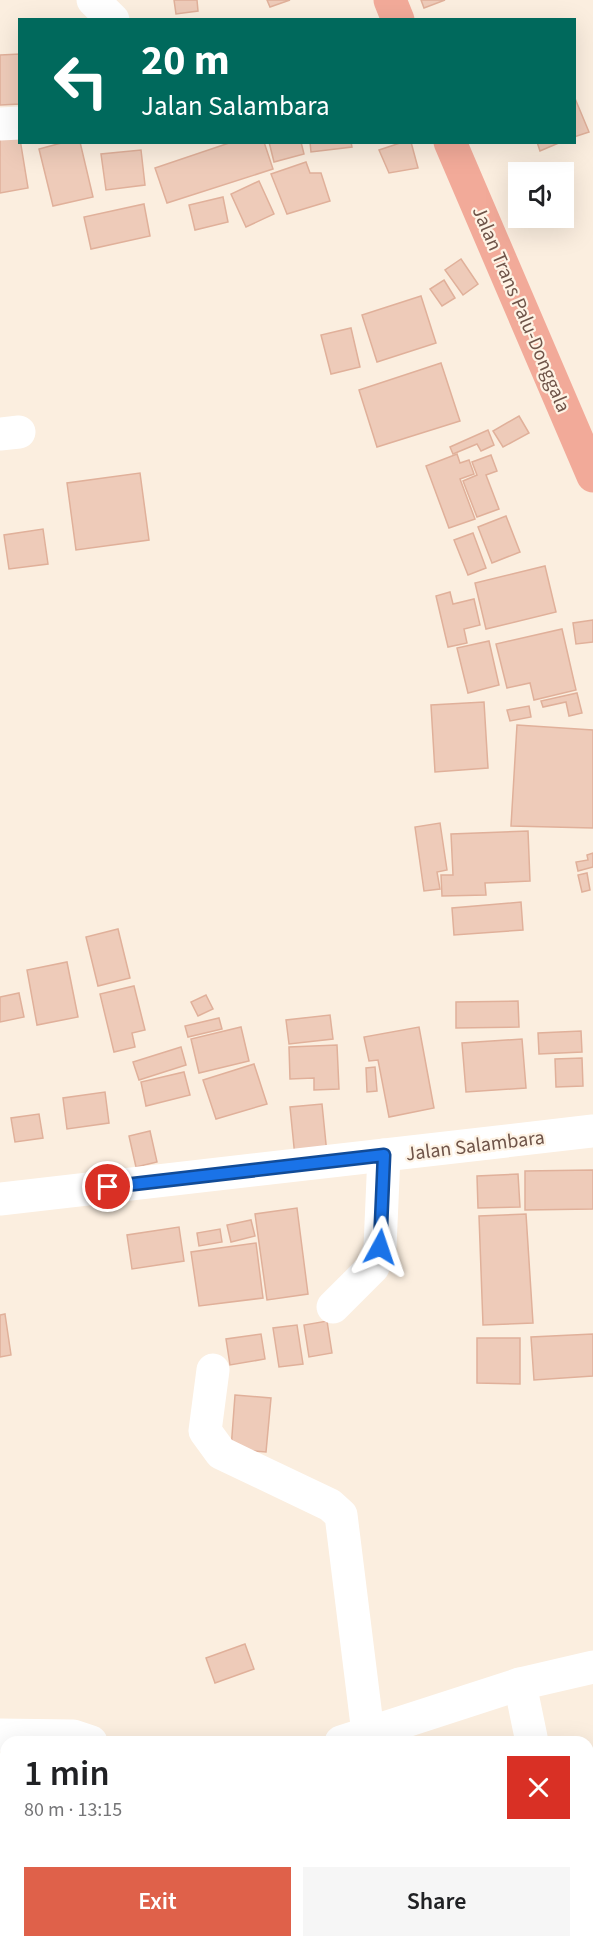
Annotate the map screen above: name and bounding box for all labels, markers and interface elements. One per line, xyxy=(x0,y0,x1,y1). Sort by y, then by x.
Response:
text: 20 m xyxy=(141,31,230,91)
icon: left xyxy=(42,42,120,120)
text: Jalan Salambara xyxy=(141,87,330,126)
map controls xyxy=(508,162,574,228)
button: sound xyxy=(508,162,574,228)
street label: Jalan Trans Palu-Donggala xyxy=(465,202,577,417)
street label: Jalan Salambara xyxy=(404,1124,546,1168)
pin xyxy=(82,1161,133,1212)
icon: arrive xyxy=(91,1170,124,1203)
position arrow xyxy=(348,1215,412,1279)
text: 1 min xyxy=(24,1748,110,1799)
button: close xyxy=(507,1756,570,1819)
text: 80 m · 13:15 xyxy=(24,1796,122,1824)
button: Exit xyxy=(24,1867,291,1936)
button: Share xyxy=(303,1867,570,1936)

